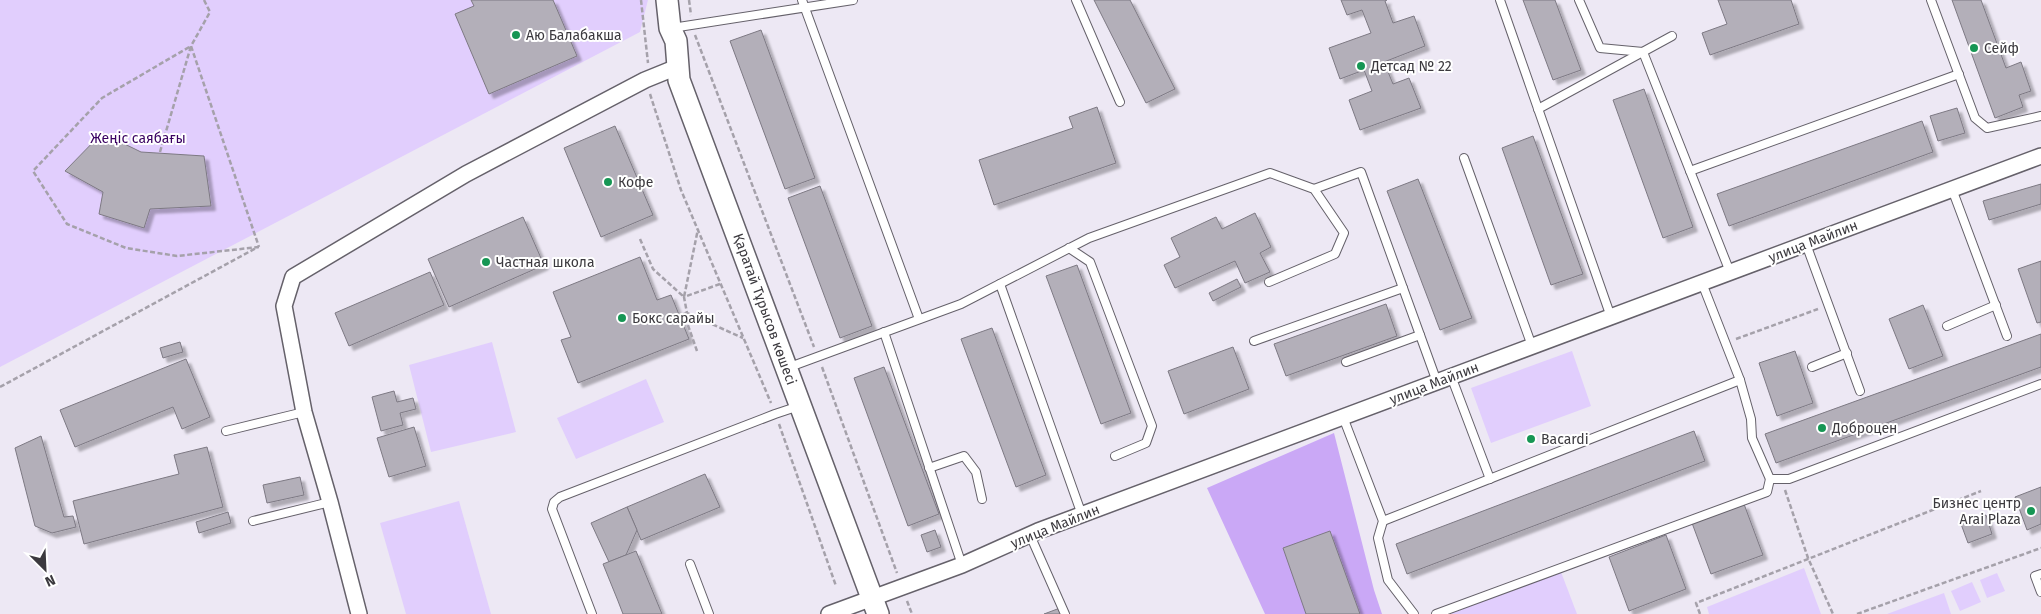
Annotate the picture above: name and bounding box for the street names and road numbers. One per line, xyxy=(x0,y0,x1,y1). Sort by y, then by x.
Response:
street label: улица Майлин xyxy=(1766,217,1860,266)
street label: Қаратай Тұрысов көшесі xyxy=(729,231,800,387)
street label: улица Майлин xyxy=(1387,359,1481,408)
street label: улица Майлин xyxy=(1008,501,1102,552)

